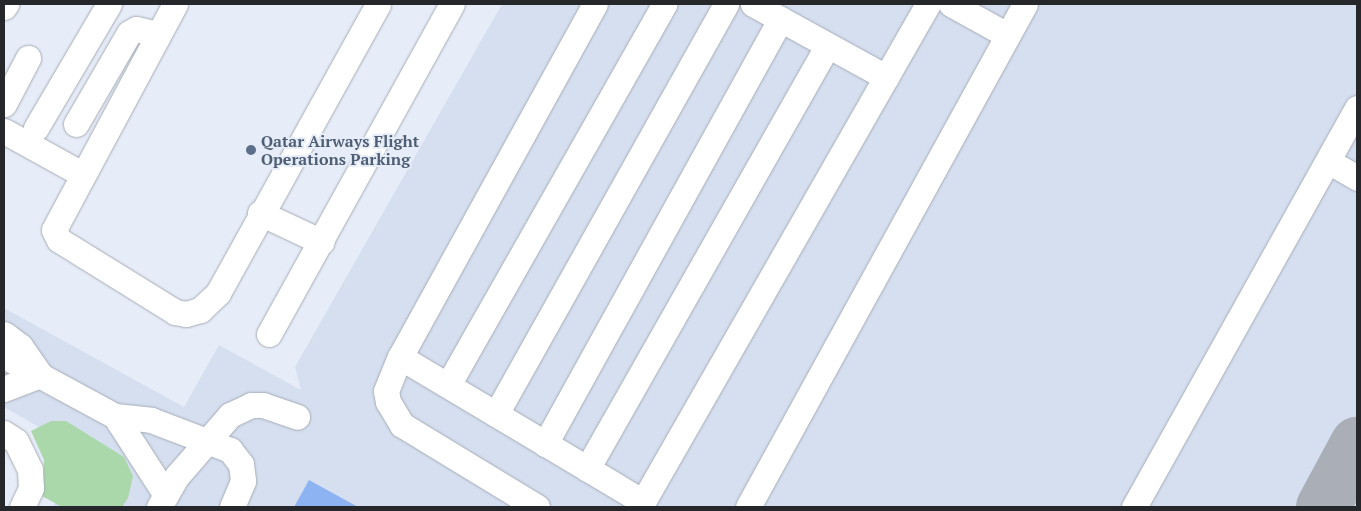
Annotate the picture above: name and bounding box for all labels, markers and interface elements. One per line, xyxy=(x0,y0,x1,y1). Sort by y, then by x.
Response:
place label: Qatar Airways Flight Operations Parking xyxy=(261,131,419,169)
marker: Qatar Airways Flight Operations Parking xyxy=(245,144,257,156)

